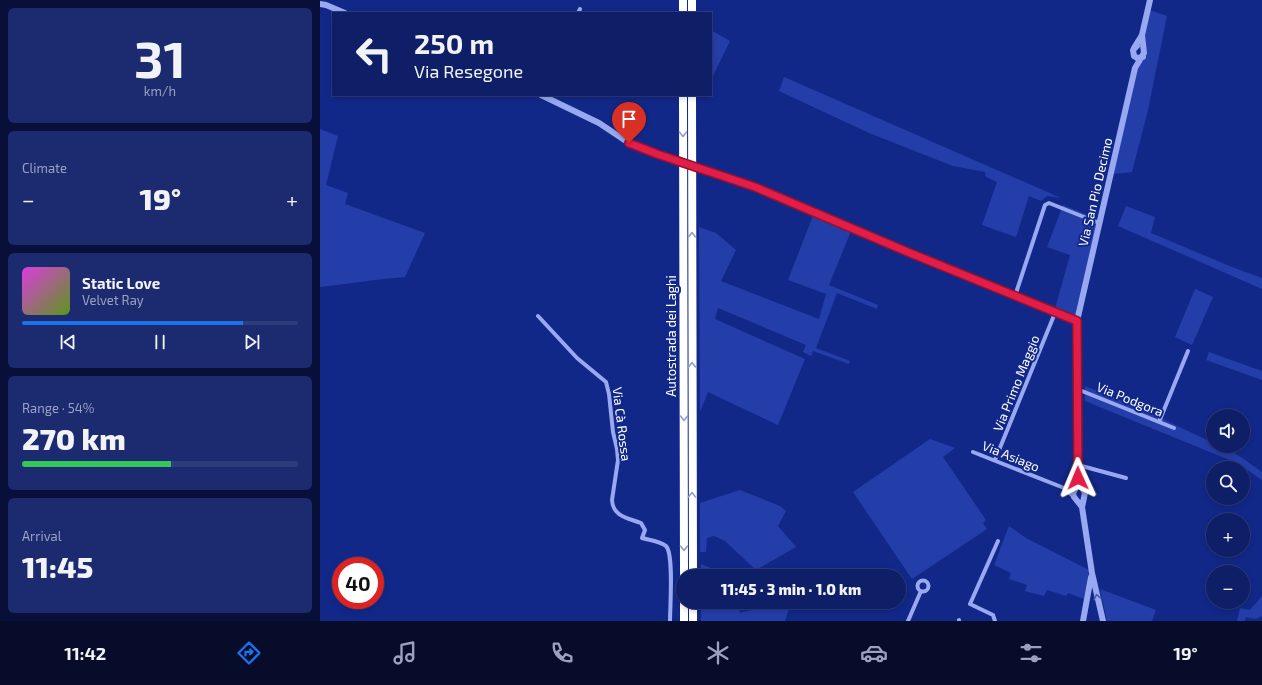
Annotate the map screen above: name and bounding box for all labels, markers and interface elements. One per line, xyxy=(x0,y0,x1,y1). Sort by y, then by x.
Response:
text: 31 xyxy=(134,26,186,88)
text: 250 m xyxy=(414,26,494,60)
icon: left xyxy=(348,28,400,80)
text: Via Resegone xyxy=(414,60,523,82)
text: km/h xyxy=(144,83,176,99)
pin xyxy=(612,102,646,143)
icon: arrive xyxy=(618,108,640,130)
one-way arrow xyxy=(679,131,687,137)
street label: Via San Pio Decimo xyxy=(1075,136,1115,248)
text: Climate xyxy=(22,160,67,176)
text: 19° xyxy=(140,180,181,216)
text: − xyxy=(22,186,35,212)
text: + xyxy=(286,186,298,212)
one-way arrow xyxy=(688,232,696,238)
text: Static Love xyxy=(82,274,160,292)
street label: Autostrada dei Laghi xyxy=(663,275,679,397)
text: Velvet Ray xyxy=(82,292,144,308)
icon: previous xyxy=(57,331,79,353)
icon: pause xyxy=(149,331,171,353)
icon: next xyxy=(241,331,263,353)
street label: Via Primo Maggio xyxy=(989,332,1043,434)
one-way arrow xyxy=(688,362,696,368)
street label: Via Podgora xyxy=(1094,378,1166,420)
street label: Via Cà Rossa xyxy=(610,386,634,462)
text: Range · 54% xyxy=(22,400,94,416)
map controls xyxy=(1206,409,1250,609)
button: sound xyxy=(1206,409,1250,453)
one-way arrow xyxy=(680,415,688,421)
text: 270 km xyxy=(22,420,126,456)
street label: Via Asiago xyxy=(980,437,1042,475)
position arrow xyxy=(1057,457,1099,499)
button: search xyxy=(1206,461,1250,505)
one-way arrow xyxy=(688,492,696,498)
button: + xyxy=(1206,513,1250,557)
text: Arrival xyxy=(22,528,62,544)
one-way arrow xyxy=(680,545,688,551)
text: 11:45 xyxy=(22,548,93,584)
speed limit sign: 40 xyxy=(332,557,384,609)
button: − xyxy=(1206,565,1250,609)
text: 11:45 · 3 min · 1.0 km xyxy=(721,580,861,598)
one-way arrow xyxy=(1094,594,1102,600)
icon: directions xyxy=(235,639,263,667)
icon: music xyxy=(391,639,419,667)
icon: phone xyxy=(548,639,576,667)
icon: climate xyxy=(704,639,732,667)
icon: car xyxy=(860,639,888,667)
icon: filters xyxy=(1017,639,1045,667)
text: 11:42 xyxy=(64,642,106,664)
text: 19° xyxy=(1173,642,1198,664)

